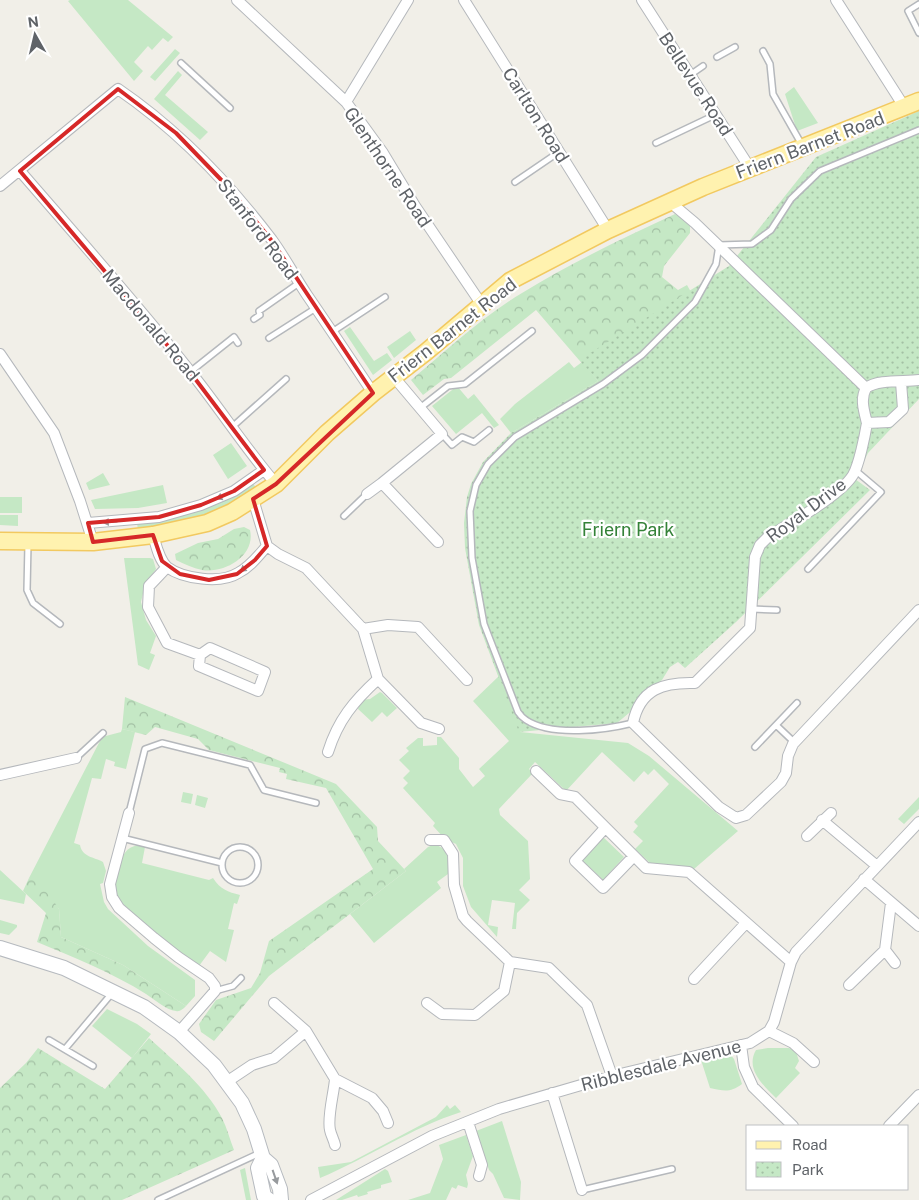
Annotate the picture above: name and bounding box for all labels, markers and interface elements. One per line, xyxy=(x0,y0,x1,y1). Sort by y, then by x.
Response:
north arrow xyxy=(10,10,60,60)
text: N xyxy=(27,13,40,31)
street label: Bellevue Road xyxy=(655,28,737,140)
street label: Carlton Road xyxy=(498,63,574,167)
street label: Glenthorne Road xyxy=(340,103,436,231)
street label: Friern Barnet Road xyxy=(733,107,887,183)
street label: Stanford Road xyxy=(213,175,303,283)
street label: Macdonald Road xyxy=(98,265,204,385)
street label: Friern Barnet Road xyxy=(384,273,520,387)
street label: Royal Drive xyxy=(762,473,850,547)
one-way arrow xyxy=(216,492,230,500)
one-way arrow xyxy=(102,518,118,526)
park label: Friern Park xyxy=(582,519,674,540)
one-way arrow xyxy=(240,562,253,573)
street label: Ribblesdale Avenue xyxy=(579,1035,743,1095)
legend xyxy=(746,1125,909,1190)
text: Road xyxy=(792,1136,828,1153)
text: Park xyxy=(792,1161,824,1178)
one-way arrow xyxy=(272,1170,280,1185)

